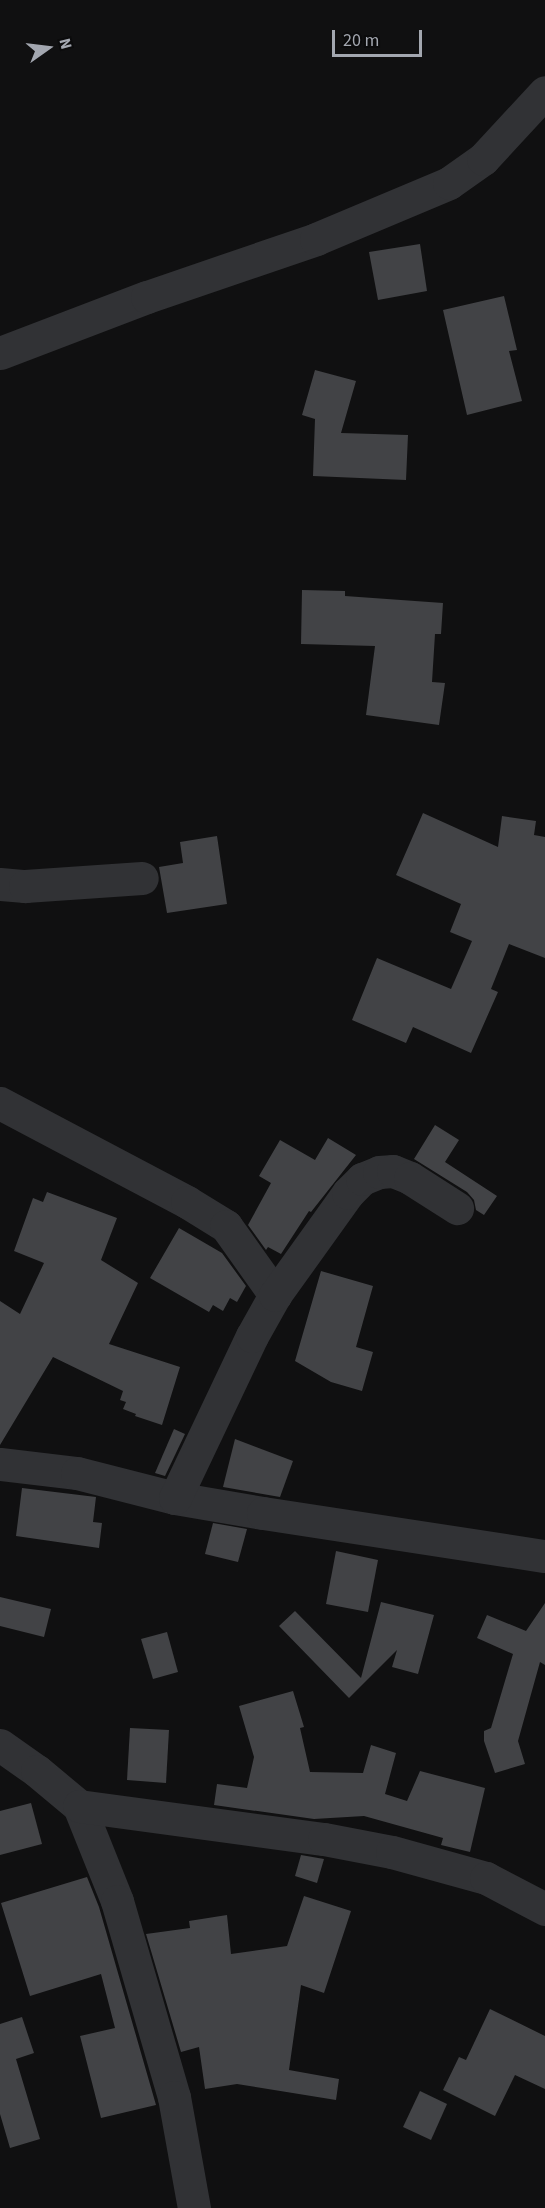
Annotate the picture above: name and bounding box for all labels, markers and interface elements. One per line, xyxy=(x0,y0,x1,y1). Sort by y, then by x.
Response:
north arrow xyxy=(18,18,78,78)
scale bar xyxy=(335,18,425,56)
text: 20 m xyxy=(343,28,379,53)
text: N xyxy=(54,36,77,51)

